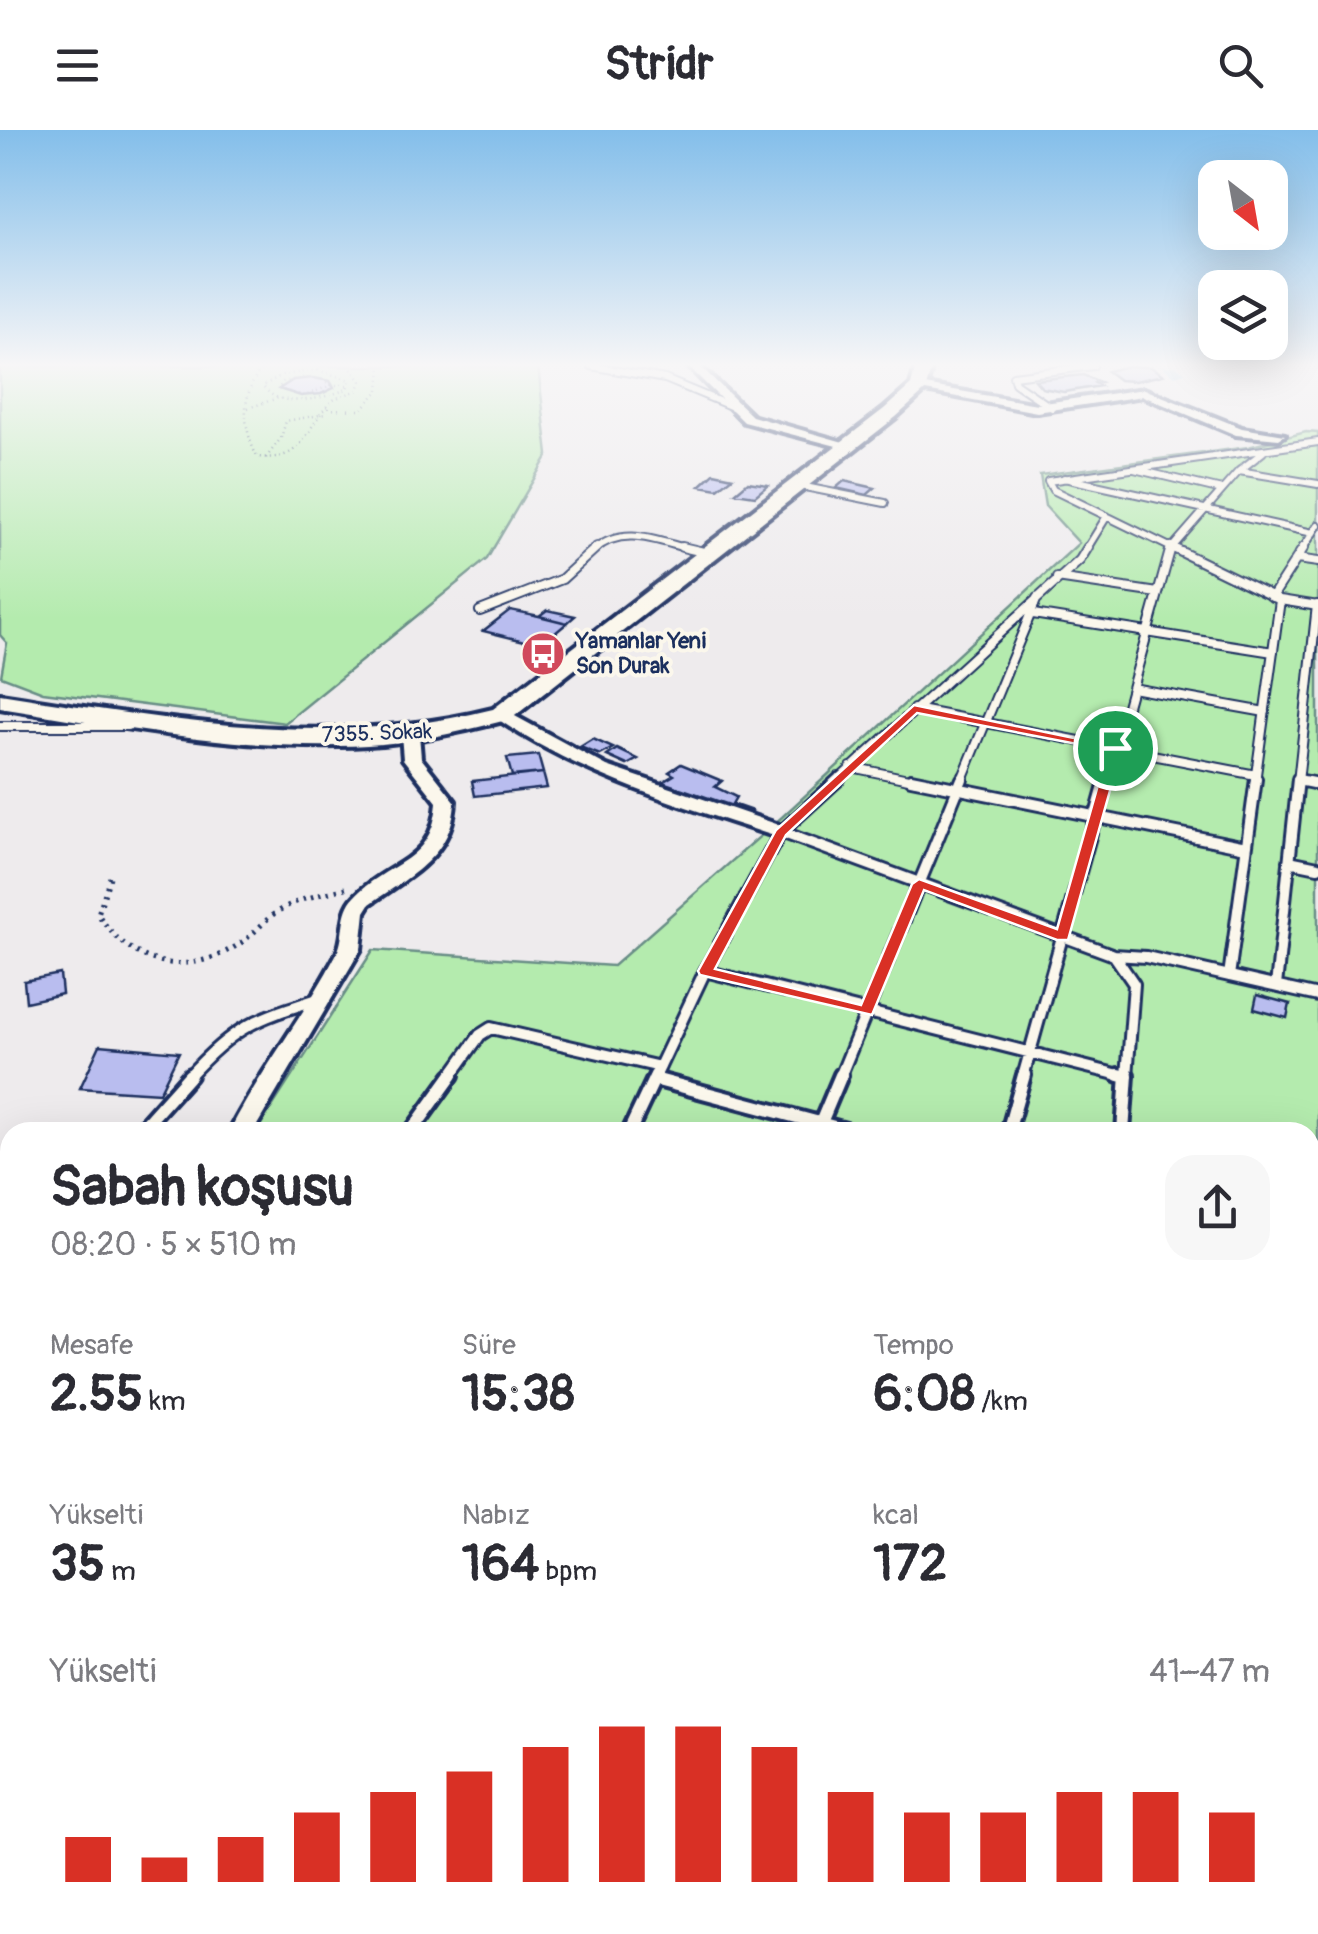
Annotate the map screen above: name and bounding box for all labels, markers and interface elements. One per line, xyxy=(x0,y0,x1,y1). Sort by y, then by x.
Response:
text: Stridr xyxy=(605,37,713,93)
icon: menu xyxy=(50,38,105,93)
icon: search xyxy=(1213,38,1268,93)
north arrow xyxy=(1198,160,1288,250)
map controls xyxy=(1198,160,1288,360)
button: layers xyxy=(1198,270,1288,360)
place label: Yamanlar Yeni Son Durak xyxy=(575,627,706,680)
bus stop icon: Yamanlar Yeni Son Durak xyxy=(520,631,566,677)
pin xyxy=(1073,706,1158,791)
street label: 7355. Sokak xyxy=(321,717,433,749)
icon: arrive xyxy=(1088,721,1143,776)
text: Sabah koşusu xyxy=(50,1153,354,1222)
button: share xyxy=(1165,1155,1270,1260)
text: 08:20 · 5 × 510 m xyxy=(50,1225,296,1265)
text: Mesafe xyxy=(50,1328,133,1363)
text: Süre xyxy=(462,1328,516,1363)
text: Tempo xyxy=(873,1328,954,1363)
text: 2.55 xyxy=(50,1363,143,1426)
text: 15:38 xyxy=(462,1363,575,1426)
text: 6:08 xyxy=(873,1363,975,1426)
text: km xyxy=(143,1384,186,1419)
text: /km xyxy=(975,1384,1028,1419)
text: Yükselti xyxy=(50,1498,143,1533)
text: Nabız xyxy=(462,1498,529,1533)
text: kcal xyxy=(873,1498,919,1533)
text: 35 xyxy=(50,1533,105,1596)
text: 164 xyxy=(462,1533,539,1596)
text: 172 xyxy=(873,1533,947,1596)
text: m xyxy=(105,1554,136,1589)
text: bpm xyxy=(539,1554,597,1589)
text: Yükselti xyxy=(50,1652,156,1692)
text: 41–47 m xyxy=(1149,1652,1270,1692)

